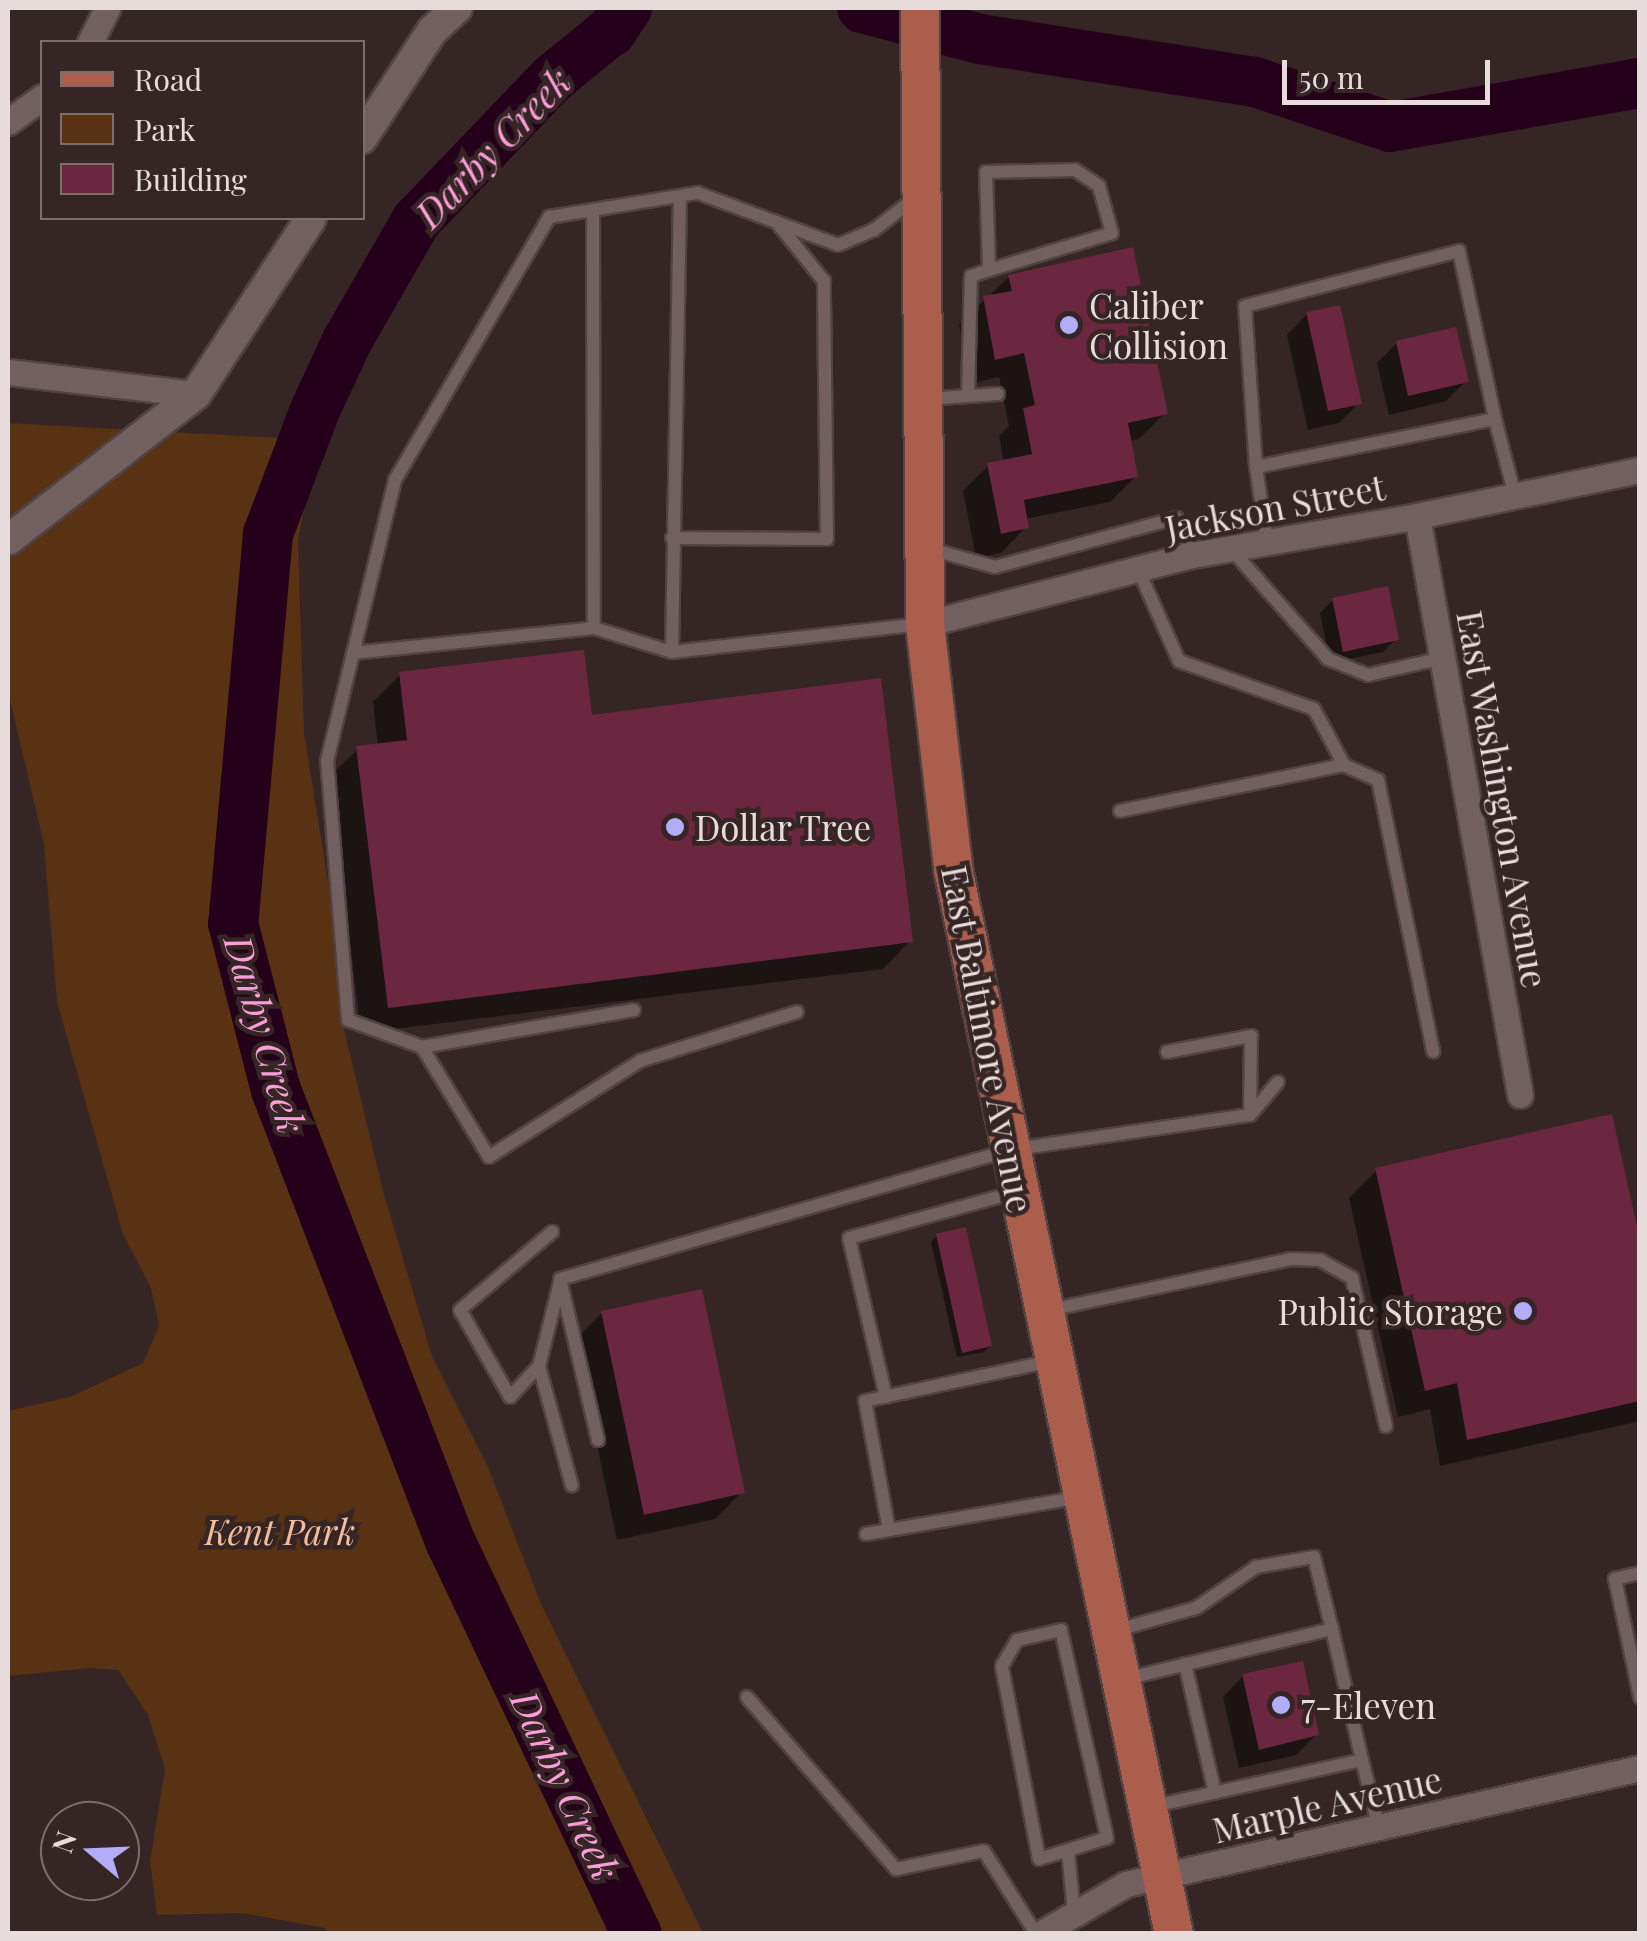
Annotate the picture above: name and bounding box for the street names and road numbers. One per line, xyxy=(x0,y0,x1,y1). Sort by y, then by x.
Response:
street label: Jackson Street xyxy=(1162,465,1388,549)
street label: East Washington Avenue xyxy=(1449,606,1557,992)
street label: East Baltimore Avenue xyxy=(934,861,1042,1217)
street label: Marple Avenue xyxy=(1208,1757,1446,1851)

